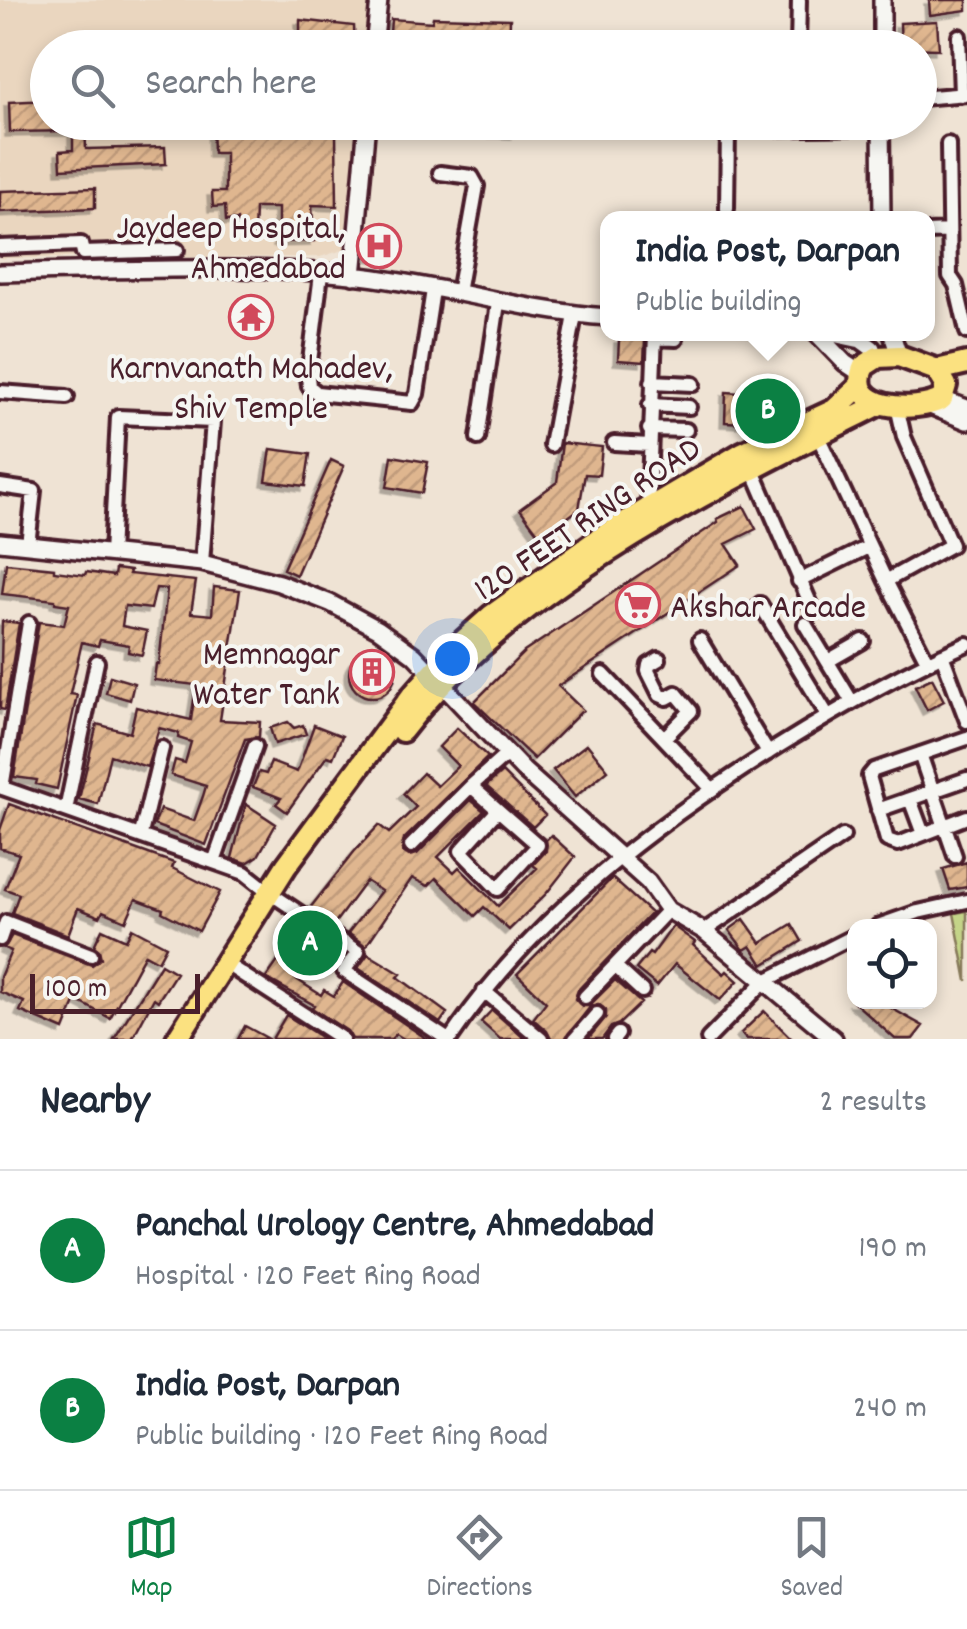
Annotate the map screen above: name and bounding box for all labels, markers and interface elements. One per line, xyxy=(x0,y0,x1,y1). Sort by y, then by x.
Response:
search box xyxy=(30,30,937,140)
icon: search xyxy=(65,58,120,113)
text: Search here xyxy=(145,58,317,113)
place label: Jaydeep Hospital, Ahmedabad xyxy=(116,206,346,296)
popup xyxy=(600,211,935,341)
hospital icon: Jaydeep Hospital, Ahmedabad xyxy=(356,223,402,269)
text: India Post, Darpan xyxy=(635,226,900,281)
text: Public building xyxy=(635,281,802,327)
temple icon: Karnvanath Mahadev, Shiv Temple xyxy=(228,294,274,340)
place label: Karnvanath Mahadev, Shiv Temple xyxy=(109,346,393,436)
pin: B xyxy=(736,374,800,448)
street label: 120 FEET RING ROAD xyxy=(465,426,712,616)
supermarket icon: Akshar Arcade xyxy=(615,582,661,628)
place label: Akshar Arcade xyxy=(670,585,866,635)
place label: Memnagar Water Tank xyxy=(193,632,340,722)
your location xyxy=(427,633,478,684)
building icon: Memnagar Water Tank xyxy=(349,649,395,695)
pin: A xyxy=(278,906,342,980)
map controls xyxy=(847,919,937,1009)
button: locate xyxy=(847,919,937,1009)
scale bar xyxy=(30,969,200,1014)
text: 100 m xyxy=(45,971,107,1011)
text: Nearby xyxy=(40,1074,150,1134)
text: 2 results xyxy=(820,1081,927,1127)
text: Panchal Urology Centre, Ahmedabad xyxy=(135,1200,654,1255)
text: A xyxy=(64,1227,81,1273)
text: 190 m xyxy=(859,1227,927,1273)
text: Hospital · 120 Feet Ring Road xyxy=(135,1255,481,1301)
text: India Post, Darpan xyxy=(135,1360,400,1415)
text: B xyxy=(65,1387,80,1433)
text: 240 m xyxy=(853,1387,927,1433)
text: Public building · 120 Feet Ring Road xyxy=(135,1415,548,1461)
tab: Map xyxy=(124,1510,179,1610)
tab: Directions xyxy=(427,1510,533,1610)
tab: Saved xyxy=(781,1510,843,1610)

